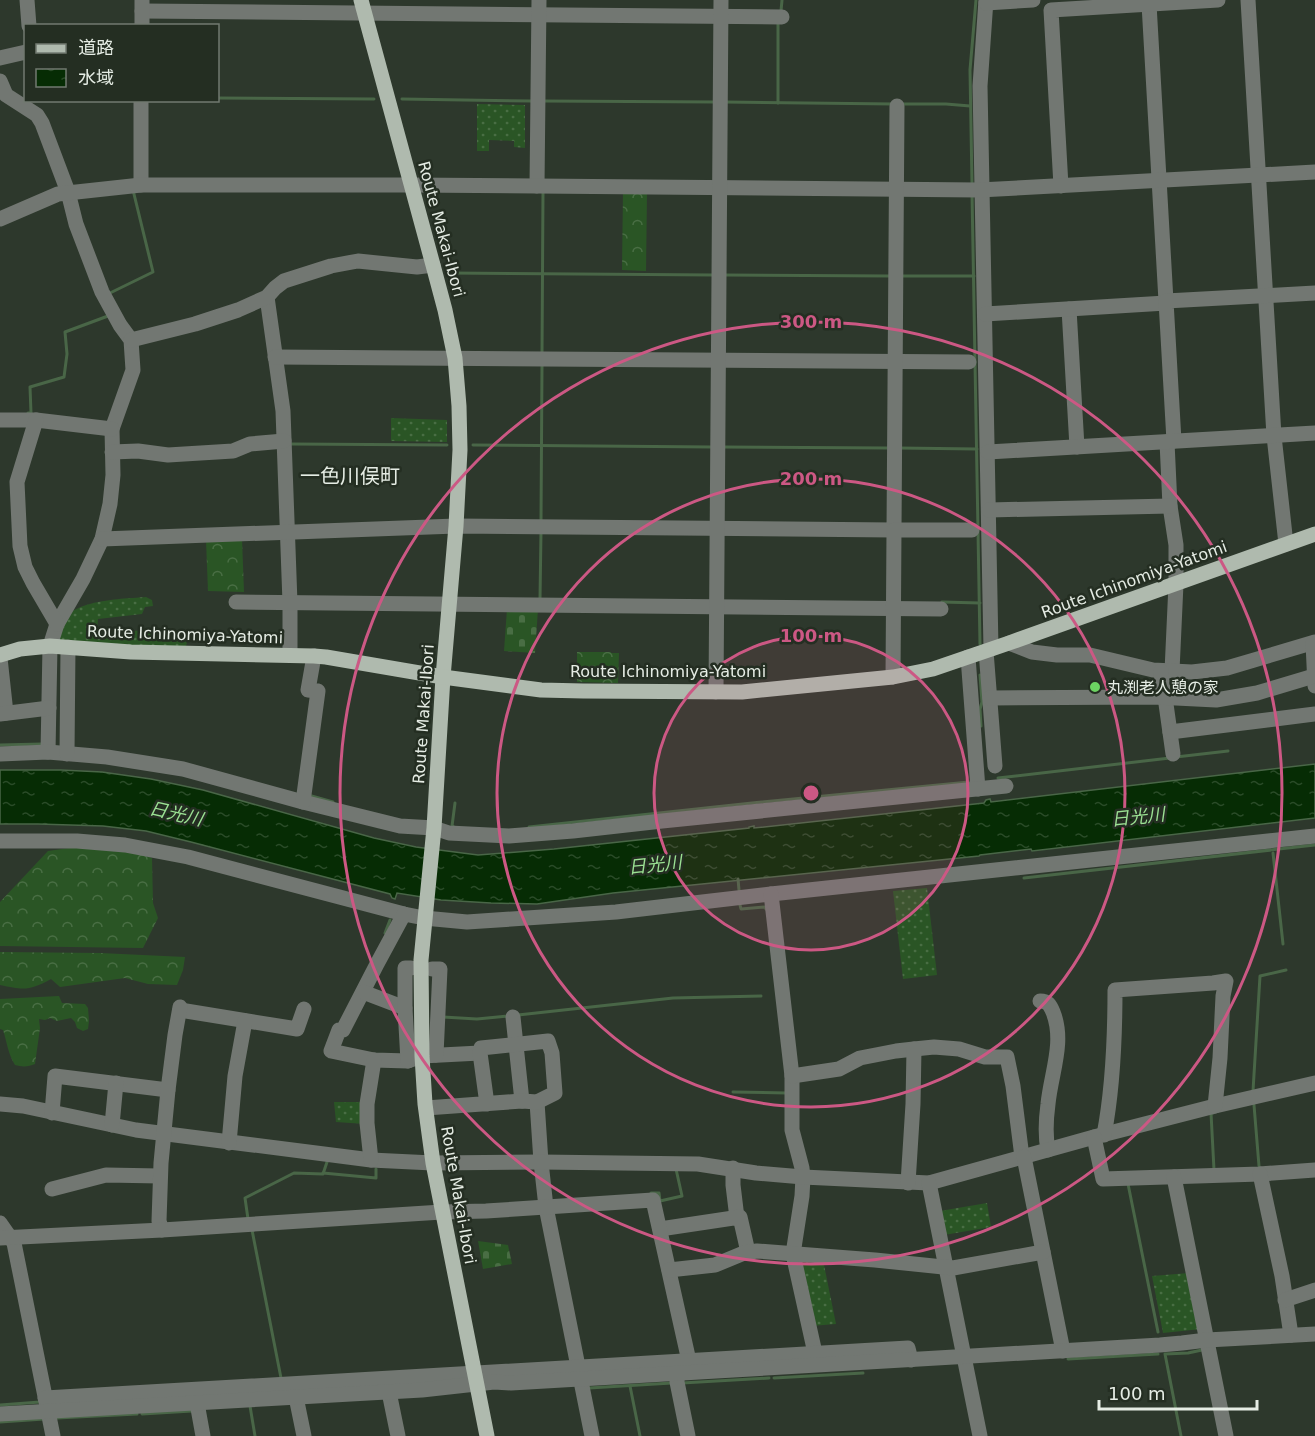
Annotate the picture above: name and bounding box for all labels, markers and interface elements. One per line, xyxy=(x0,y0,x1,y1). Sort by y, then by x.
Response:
legend xyxy=(24,24,219,102)
text: 道路 xyxy=(78,37,114,58)
text: 水域 xyxy=(78,67,114,88)
street label: Route Makai-Ibori xyxy=(414,159,469,299)
text: 300 m xyxy=(780,311,842,332)
district label: 一色川俣町 xyxy=(300,464,400,488)
text: 200 m xyxy=(780,468,842,489)
street label: Route Ichinomiya-Yatomi xyxy=(1039,537,1230,622)
street label: Route Ichinomiya-Yatomi xyxy=(87,622,283,647)
text: 100 m xyxy=(780,625,842,646)
street label: Route Makai-Ibori xyxy=(409,644,438,784)
street label: Route Ichinomiya-Yatomi xyxy=(570,662,766,681)
place label: 丸渕老人憩の家 xyxy=(1107,678,1219,697)
marker: 丸渕老人憩の家 xyxy=(1088,680,1102,694)
centre of rings xyxy=(801,783,821,803)
water label: 日光川 xyxy=(147,797,207,830)
water label: 日光川 xyxy=(1110,803,1168,830)
water label: 日光川 xyxy=(627,851,685,878)
street label: Route Makai-Ibori xyxy=(437,1125,480,1266)
scale bar xyxy=(1099,1373,1256,1411)
text: 100 m xyxy=(1108,1383,1166,1404)

